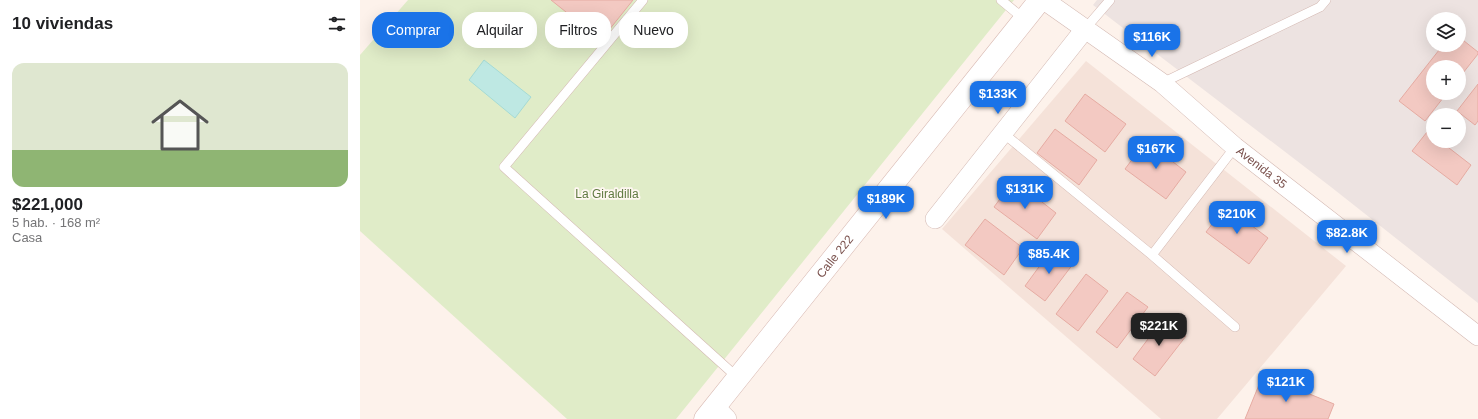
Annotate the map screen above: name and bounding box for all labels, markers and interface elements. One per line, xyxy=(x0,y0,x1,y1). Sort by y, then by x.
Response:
chip: Comprar xyxy=(372,12,454,48)
chip: Alquilar xyxy=(462,12,537,48)
chip: Filtros xyxy=(545,12,611,48)
chip: Nuevo xyxy=(619,12,688,48)
map controls xyxy=(1426,12,1466,148)
button: layers xyxy=(1426,12,1466,52)
icon: filters xyxy=(326,13,348,35)
text: 10 viviendas xyxy=(12,14,113,33)
pin: $116K xyxy=(1124,24,1180,58)
text: $116K xyxy=(1133,29,1171,44)
button: + xyxy=(1426,60,1466,100)
pin: $133K xyxy=(970,81,1026,115)
text: $133K xyxy=(979,86,1017,101)
icon: home xyxy=(144,89,216,161)
button: − xyxy=(1426,108,1466,148)
pin: $167K xyxy=(1128,136,1184,170)
text: $167K xyxy=(1137,141,1175,156)
street label: Avenida 35 xyxy=(1234,144,1290,192)
pin: $131K xyxy=(997,176,1053,210)
text: $131K xyxy=(1006,181,1044,196)
pin: $189K xyxy=(858,186,914,220)
park label: La Giraldilla xyxy=(575,187,639,201)
text: $189K xyxy=(867,191,905,206)
text: $221,000 xyxy=(12,195,83,214)
pin: $210K xyxy=(1209,201,1265,235)
text: $210K xyxy=(1218,206,1256,221)
text: 5 hab. · 168 m² xyxy=(12,215,100,230)
pin: $82.8K xyxy=(1314,220,1380,254)
text: $82.8K xyxy=(1326,225,1368,240)
text: Casa xyxy=(12,230,42,245)
street label: Calle 222 xyxy=(814,232,856,281)
pin: $85.4K xyxy=(1016,241,1082,275)
text: $85.4K xyxy=(1028,246,1070,261)
pin: $221K xyxy=(1131,313,1187,347)
text: $221K xyxy=(1140,318,1178,333)
pin: $121K xyxy=(1258,369,1314,403)
text: $121K xyxy=(1267,374,1305,389)

